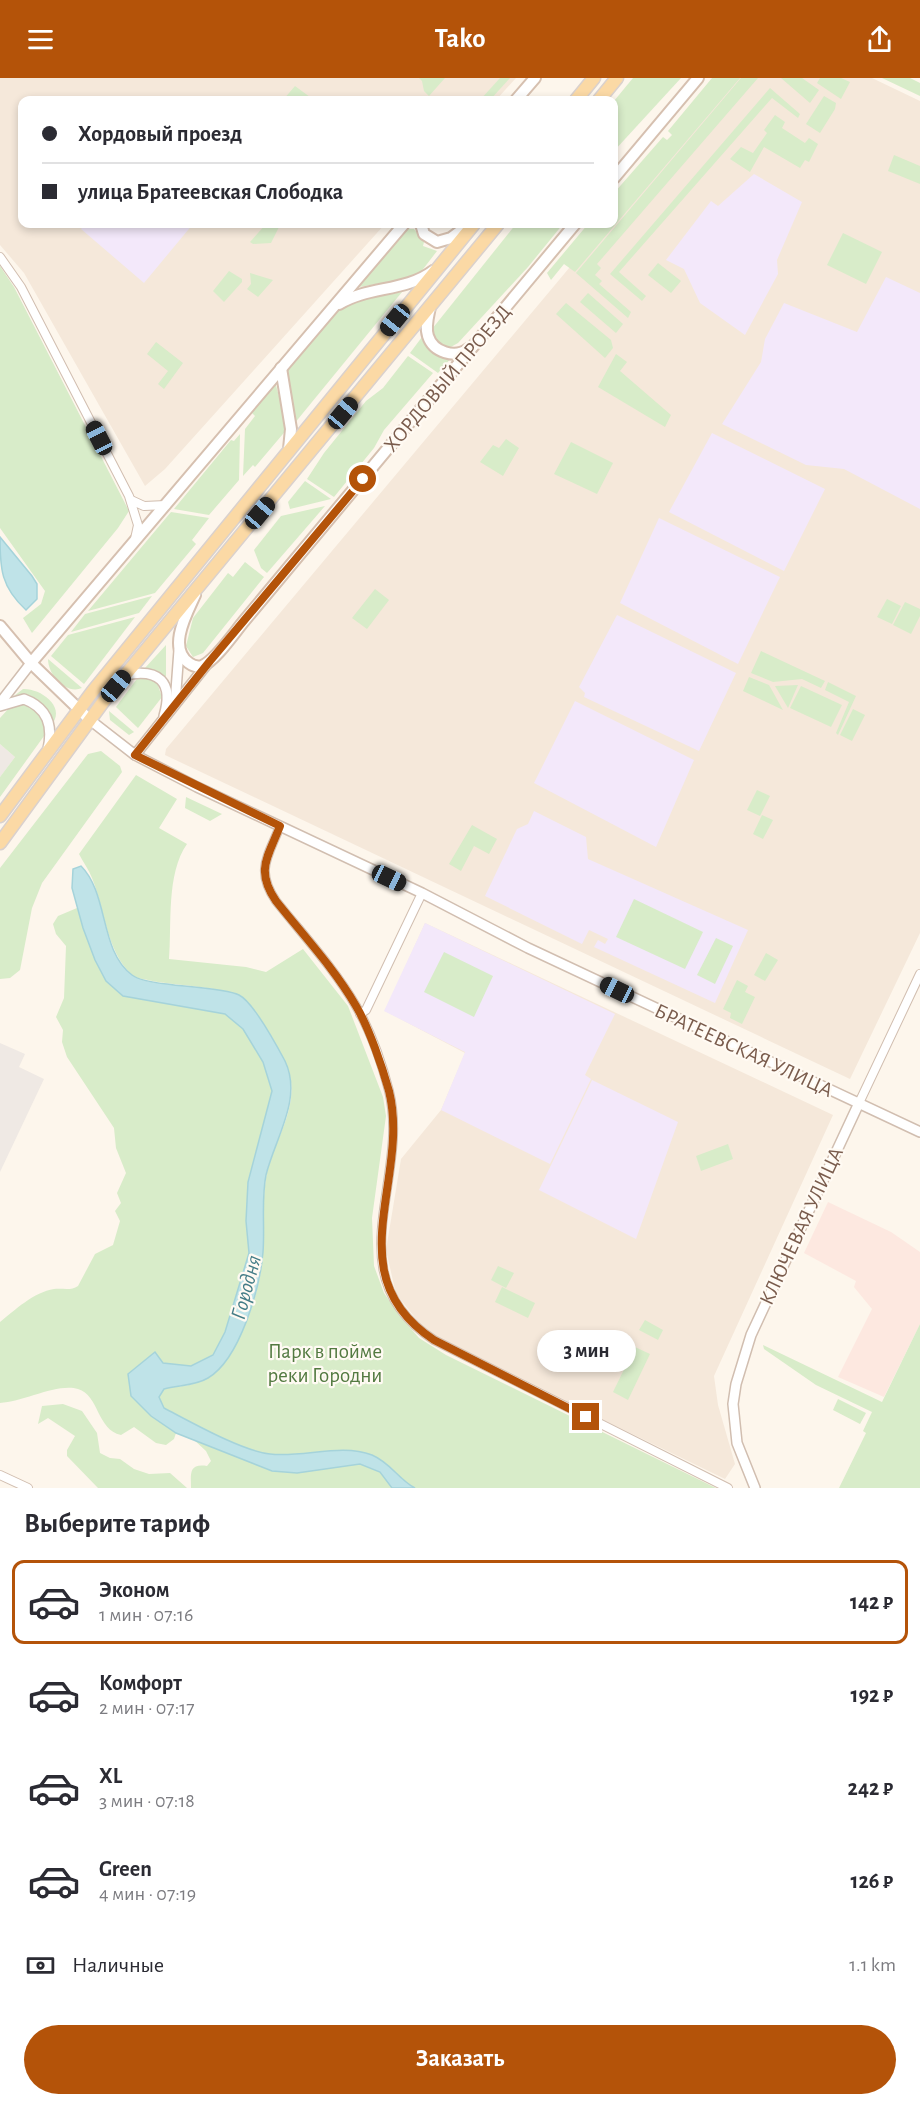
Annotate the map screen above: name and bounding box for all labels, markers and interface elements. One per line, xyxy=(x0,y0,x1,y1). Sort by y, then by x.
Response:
icon: menu xyxy=(24,23,57,56)
icon: share xyxy=(863,23,896,56)
text: Tako xyxy=(434,25,486,52)
text: Хордовый проезд xyxy=(78,123,242,145)
text: улица Братеевская Слободка xyxy=(78,181,343,203)
car xyxy=(377,300,413,340)
street label: ХОРДОВЫЙ ПРОЕЗД xyxy=(379,300,515,456)
car xyxy=(325,393,361,433)
car xyxy=(83,418,115,458)
route start xyxy=(349,465,376,492)
car xyxy=(242,493,278,533)
car xyxy=(98,666,134,706)
car xyxy=(369,862,409,894)
car xyxy=(597,974,637,1006)
street label: БРАТЕЕВСКАЯ УЛИЦА xyxy=(651,1000,836,1101)
street label: КЛЮЧЕВАЯ УЛИЦА xyxy=(756,1144,847,1308)
water label: Городня xyxy=(227,1253,266,1322)
callout: 3 мин xyxy=(536,1330,636,1372)
park label: Парк в пойме реки Городни xyxy=(268,1341,382,1386)
text: 3 мин xyxy=(563,1341,610,1361)
route end xyxy=(572,1403,599,1430)
text: Выберите тариф xyxy=(24,1510,210,1537)
icon: car xyxy=(27,1575,81,1629)
text: Эконом xyxy=(99,1579,170,1601)
text: 142 ₽ xyxy=(850,1591,893,1613)
text: 1 мин · 07:16 xyxy=(99,1605,193,1625)
icon: car xyxy=(27,1668,81,1722)
text: Комфорт xyxy=(99,1672,182,1694)
text: 192 ₽ xyxy=(850,1684,893,1706)
text: 2 мин · 07:17 xyxy=(99,1698,195,1718)
icon: car xyxy=(27,1761,81,1815)
text: XL xyxy=(99,1765,122,1787)
text: 242 ₽ xyxy=(848,1777,893,1799)
text: 3 мин · 07:18 xyxy=(99,1791,195,1811)
icon: car xyxy=(27,1854,81,1908)
text: Green xyxy=(99,1858,152,1880)
text: 126 ₽ xyxy=(850,1870,893,1892)
text: 4 мин · 07:19 xyxy=(99,1884,196,1904)
icon: cash xyxy=(24,1949,57,1982)
text: Наличные xyxy=(72,1954,164,1976)
text: 1.1 km xyxy=(849,1955,896,1975)
button: Заказать xyxy=(24,2025,896,2094)

